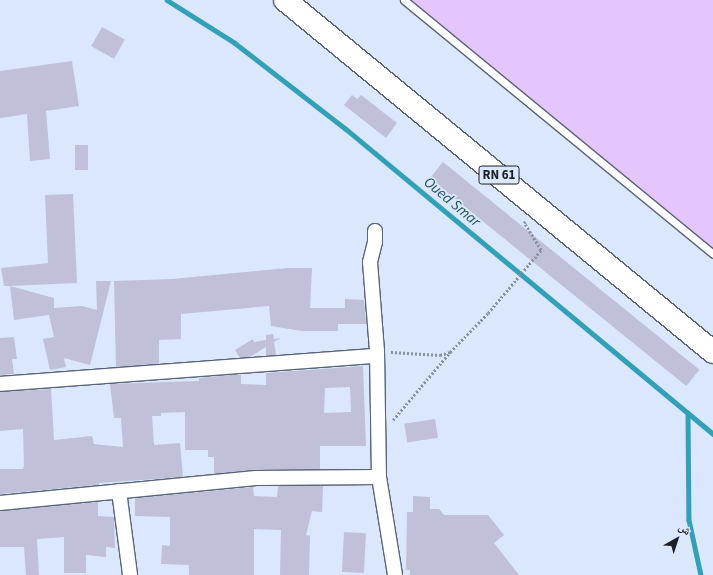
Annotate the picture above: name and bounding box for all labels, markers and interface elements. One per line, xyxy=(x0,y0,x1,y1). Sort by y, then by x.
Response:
road number: RN 61 xyxy=(478,164,520,186)
water label: Oued Smar xyxy=(420,173,484,231)
north arrow xyxy=(657,519,697,559)
text: ش xyxy=(676,520,694,539)

